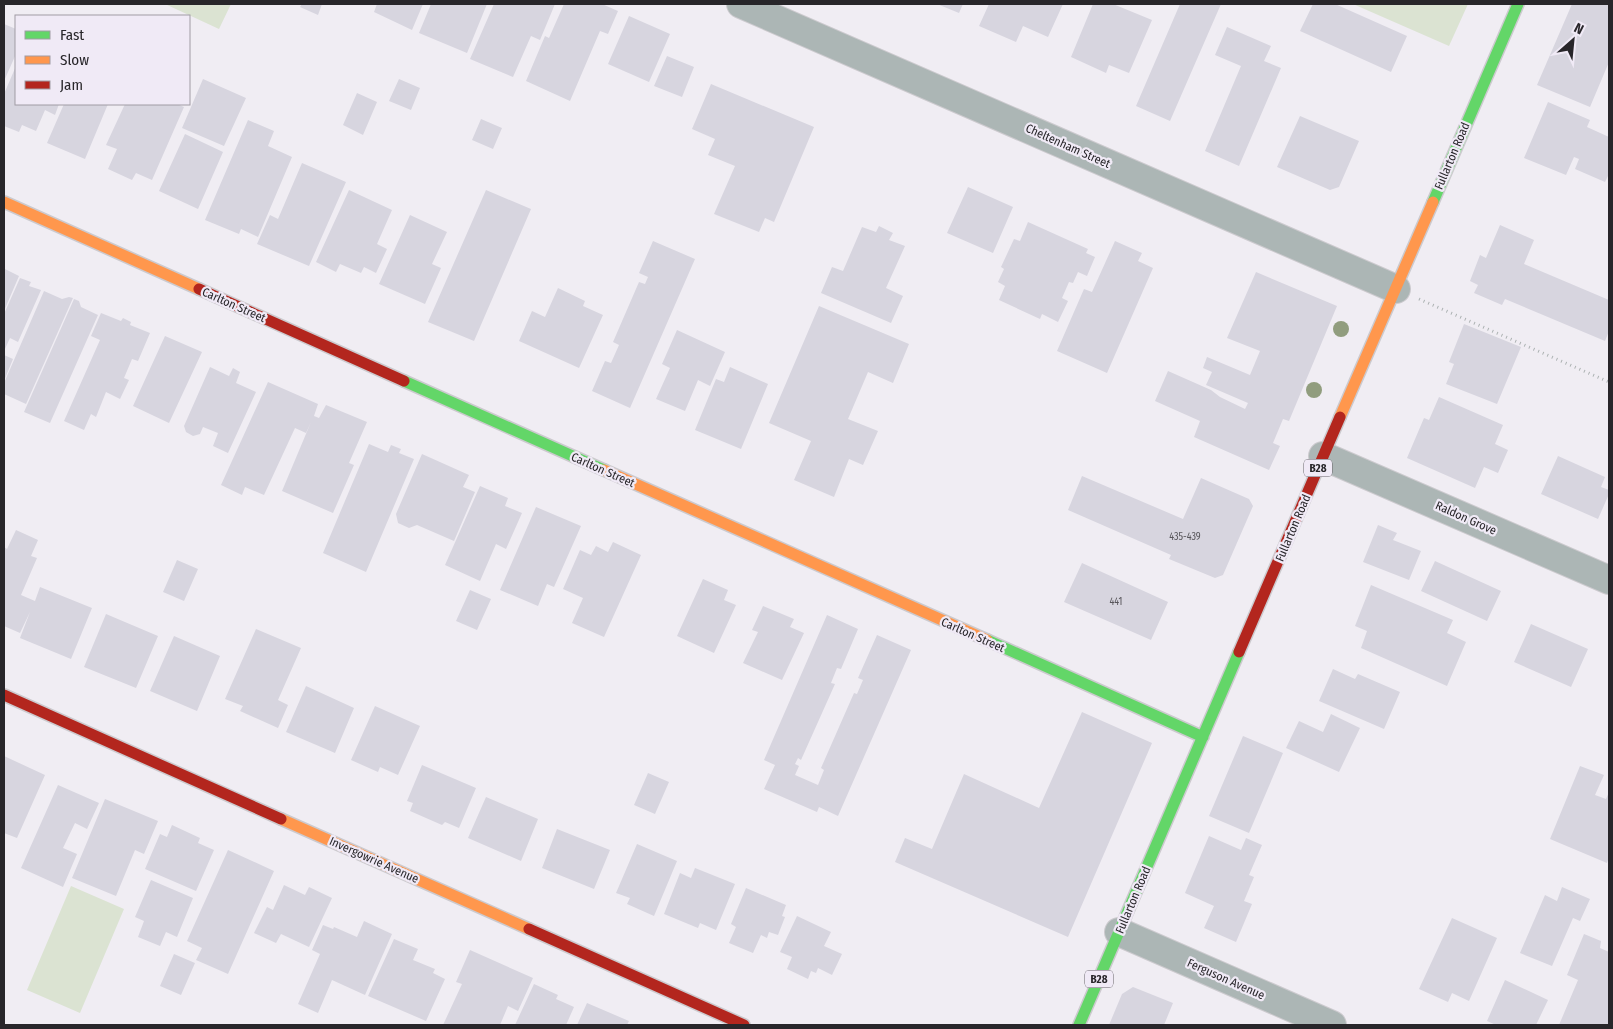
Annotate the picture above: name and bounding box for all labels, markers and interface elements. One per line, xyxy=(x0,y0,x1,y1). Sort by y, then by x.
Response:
legend xyxy=(15,15,190,105)
north arrow xyxy=(1548,15,1598,65)
text: N xyxy=(1571,19,1586,38)
text: Fast xyxy=(60,26,84,44)
text: Slow xyxy=(60,51,89,69)
text: Jam xyxy=(60,76,83,94)
street label: Fullarton Road xyxy=(1432,120,1472,192)
street label: Cheltenham Street xyxy=(1024,121,1113,171)
street label: Carlton Street xyxy=(200,285,268,325)
street label: Carlton Street xyxy=(569,450,637,490)
road number: B28 xyxy=(1304,459,1332,476)
street label: Fullarton Road xyxy=(1273,492,1313,564)
street label: Raldon Grove xyxy=(1433,498,1499,538)
house number: 435-439 xyxy=(1169,531,1201,543)
house number: 441 xyxy=(1109,596,1123,608)
street label: Carlton Street xyxy=(939,615,1007,655)
street label: Invergowrie Avenue xyxy=(327,834,421,886)
street label: Fullarton Road xyxy=(1113,864,1153,936)
street label: Ferguson Avenue xyxy=(1185,956,1267,1002)
road number: B28 xyxy=(1085,971,1113,988)

